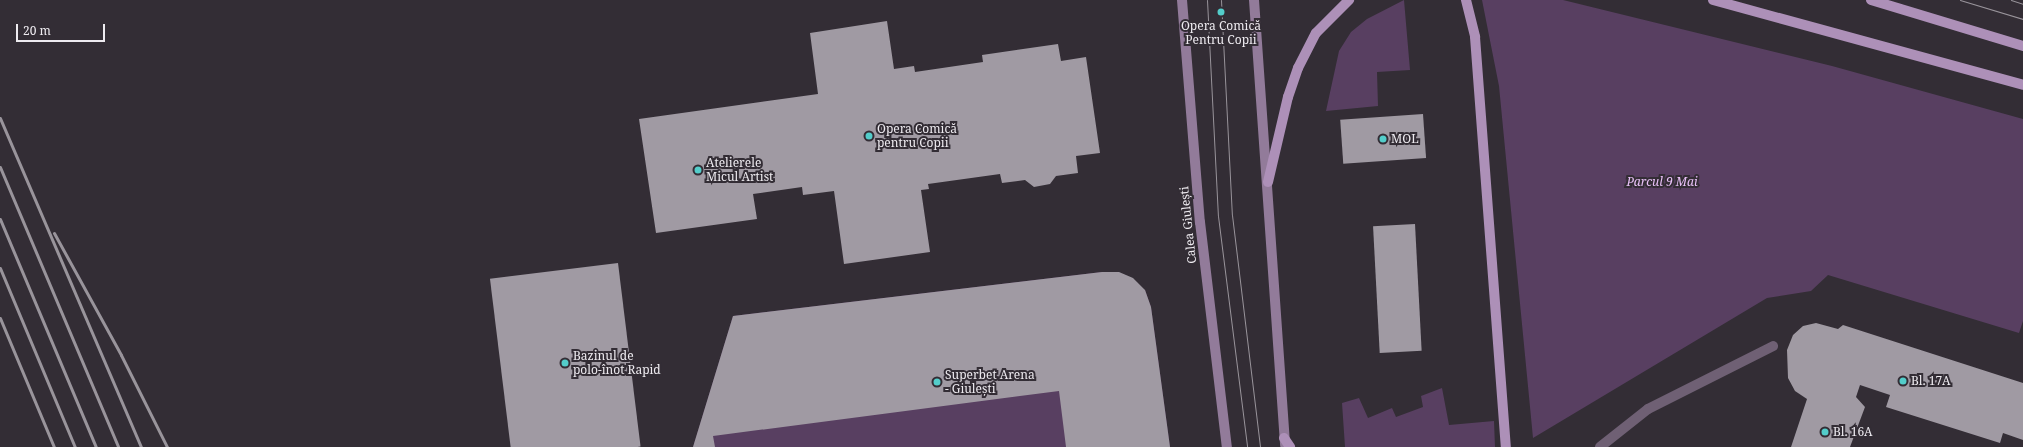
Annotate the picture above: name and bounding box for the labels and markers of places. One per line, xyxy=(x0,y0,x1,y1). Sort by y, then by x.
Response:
marker: Opera Comică Pentru Copii xyxy=(1216,7,1226,17)
place label: Opera Comică Pentru Copii xyxy=(1181,19,1261,47)
place label: Opera Comică pentru Copii xyxy=(877,122,957,150)
marker: Opera Comică pentru Copii xyxy=(864,131,874,141)
place label: MOL xyxy=(1391,132,1419,146)
marker: MOL xyxy=(1378,134,1388,144)
place label: Atelierele Micul Artist xyxy=(706,156,773,184)
marker: Atelierele Micul Artist xyxy=(693,165,703,175)
place label: Bazinul de polo-înot Rapid xyxy=(573,349,661,377)
marker: Bazinul de polo-înot Rapid xyxy=(560,358,570,368)
place label: Superbet Arena - Giulești xyxy=(945,368,1035,396)
place label: Bl. 17A xyxy=(1911,374,1951,388)
marker: Bl. 17A xyxy=(1898,376,1908,386)
marker: Superbet Arena - Giulești xyxy=(932,377,942,387)
place label: Bl. 16A xyxy=(1833,425,1873,439)
marker: Bl. 16A xyxy=(1820,427,1830,437)

